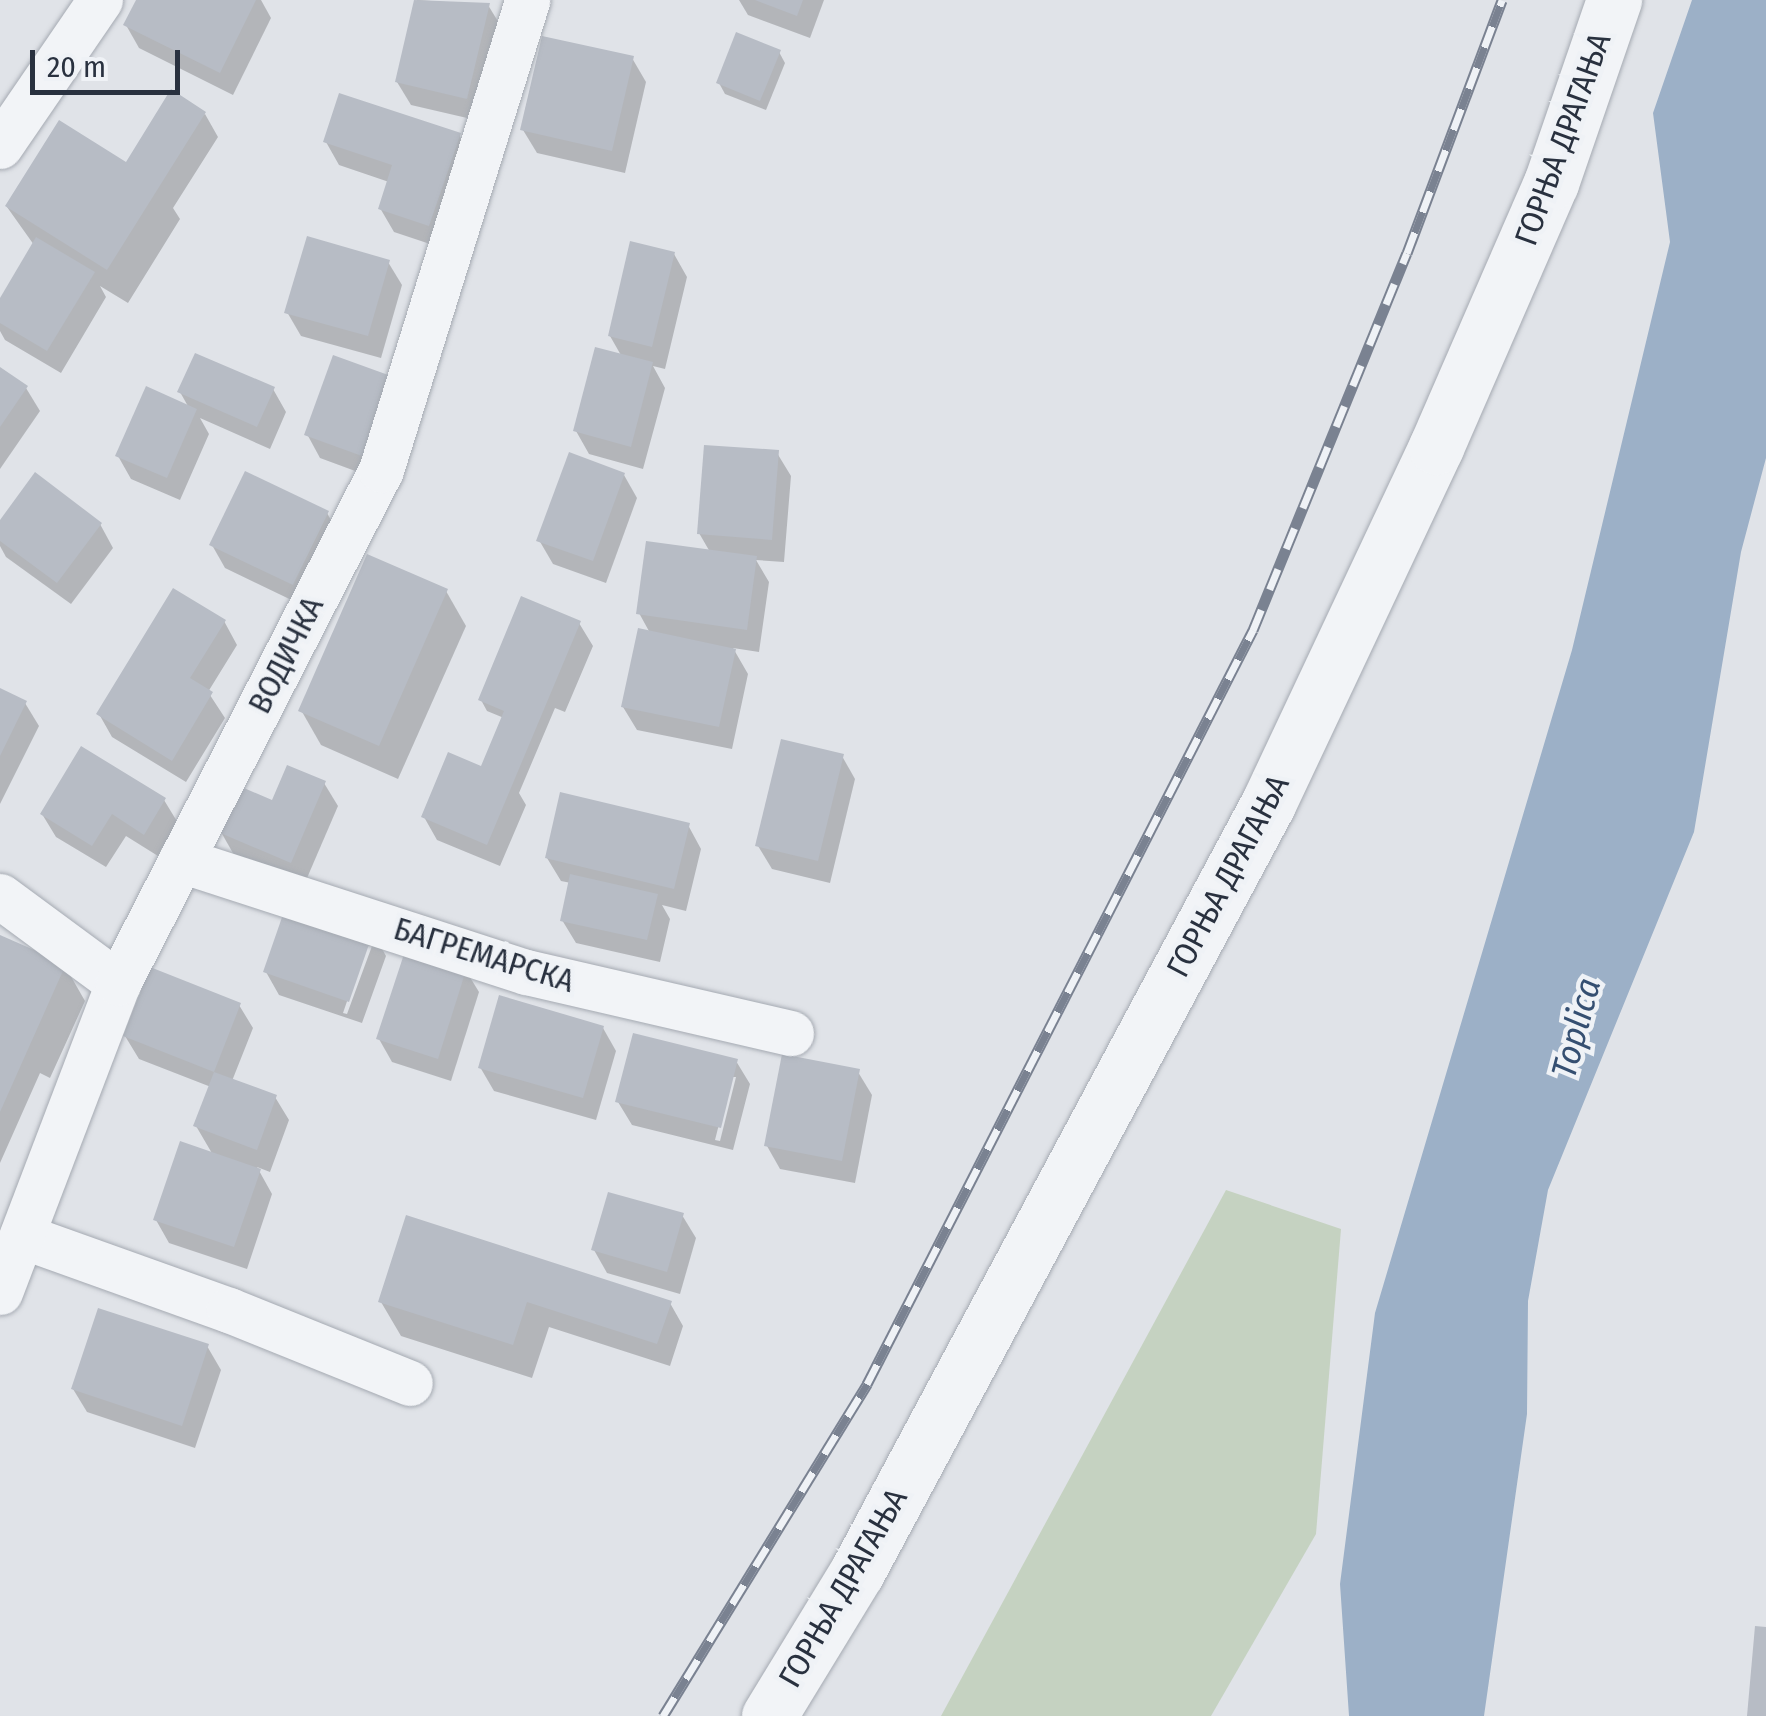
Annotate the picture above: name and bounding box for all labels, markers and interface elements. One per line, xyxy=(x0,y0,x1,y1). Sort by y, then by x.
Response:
street label: ГОРЊА ДРАГАЊА xyxy=(1507,28,1619,250)
scale bar xyxy=(35,30,185,92)
text: 20 m xyxy=(47,49,106,85)
street label: ВОДИЧКА xyxy=(240,590,332,720)
street label: ГОРЊА ДРАГАЊА xyxy=(1159,769,1297,983)
street label: БАГРЕМАРСКА xyxy=(389,909,579,1001)
water label: Toplica xyxy=(1543,974,1609,1082)
street label: ГОРЊА ДРАГАЊА xyxy=(771,1482,915,1694)

